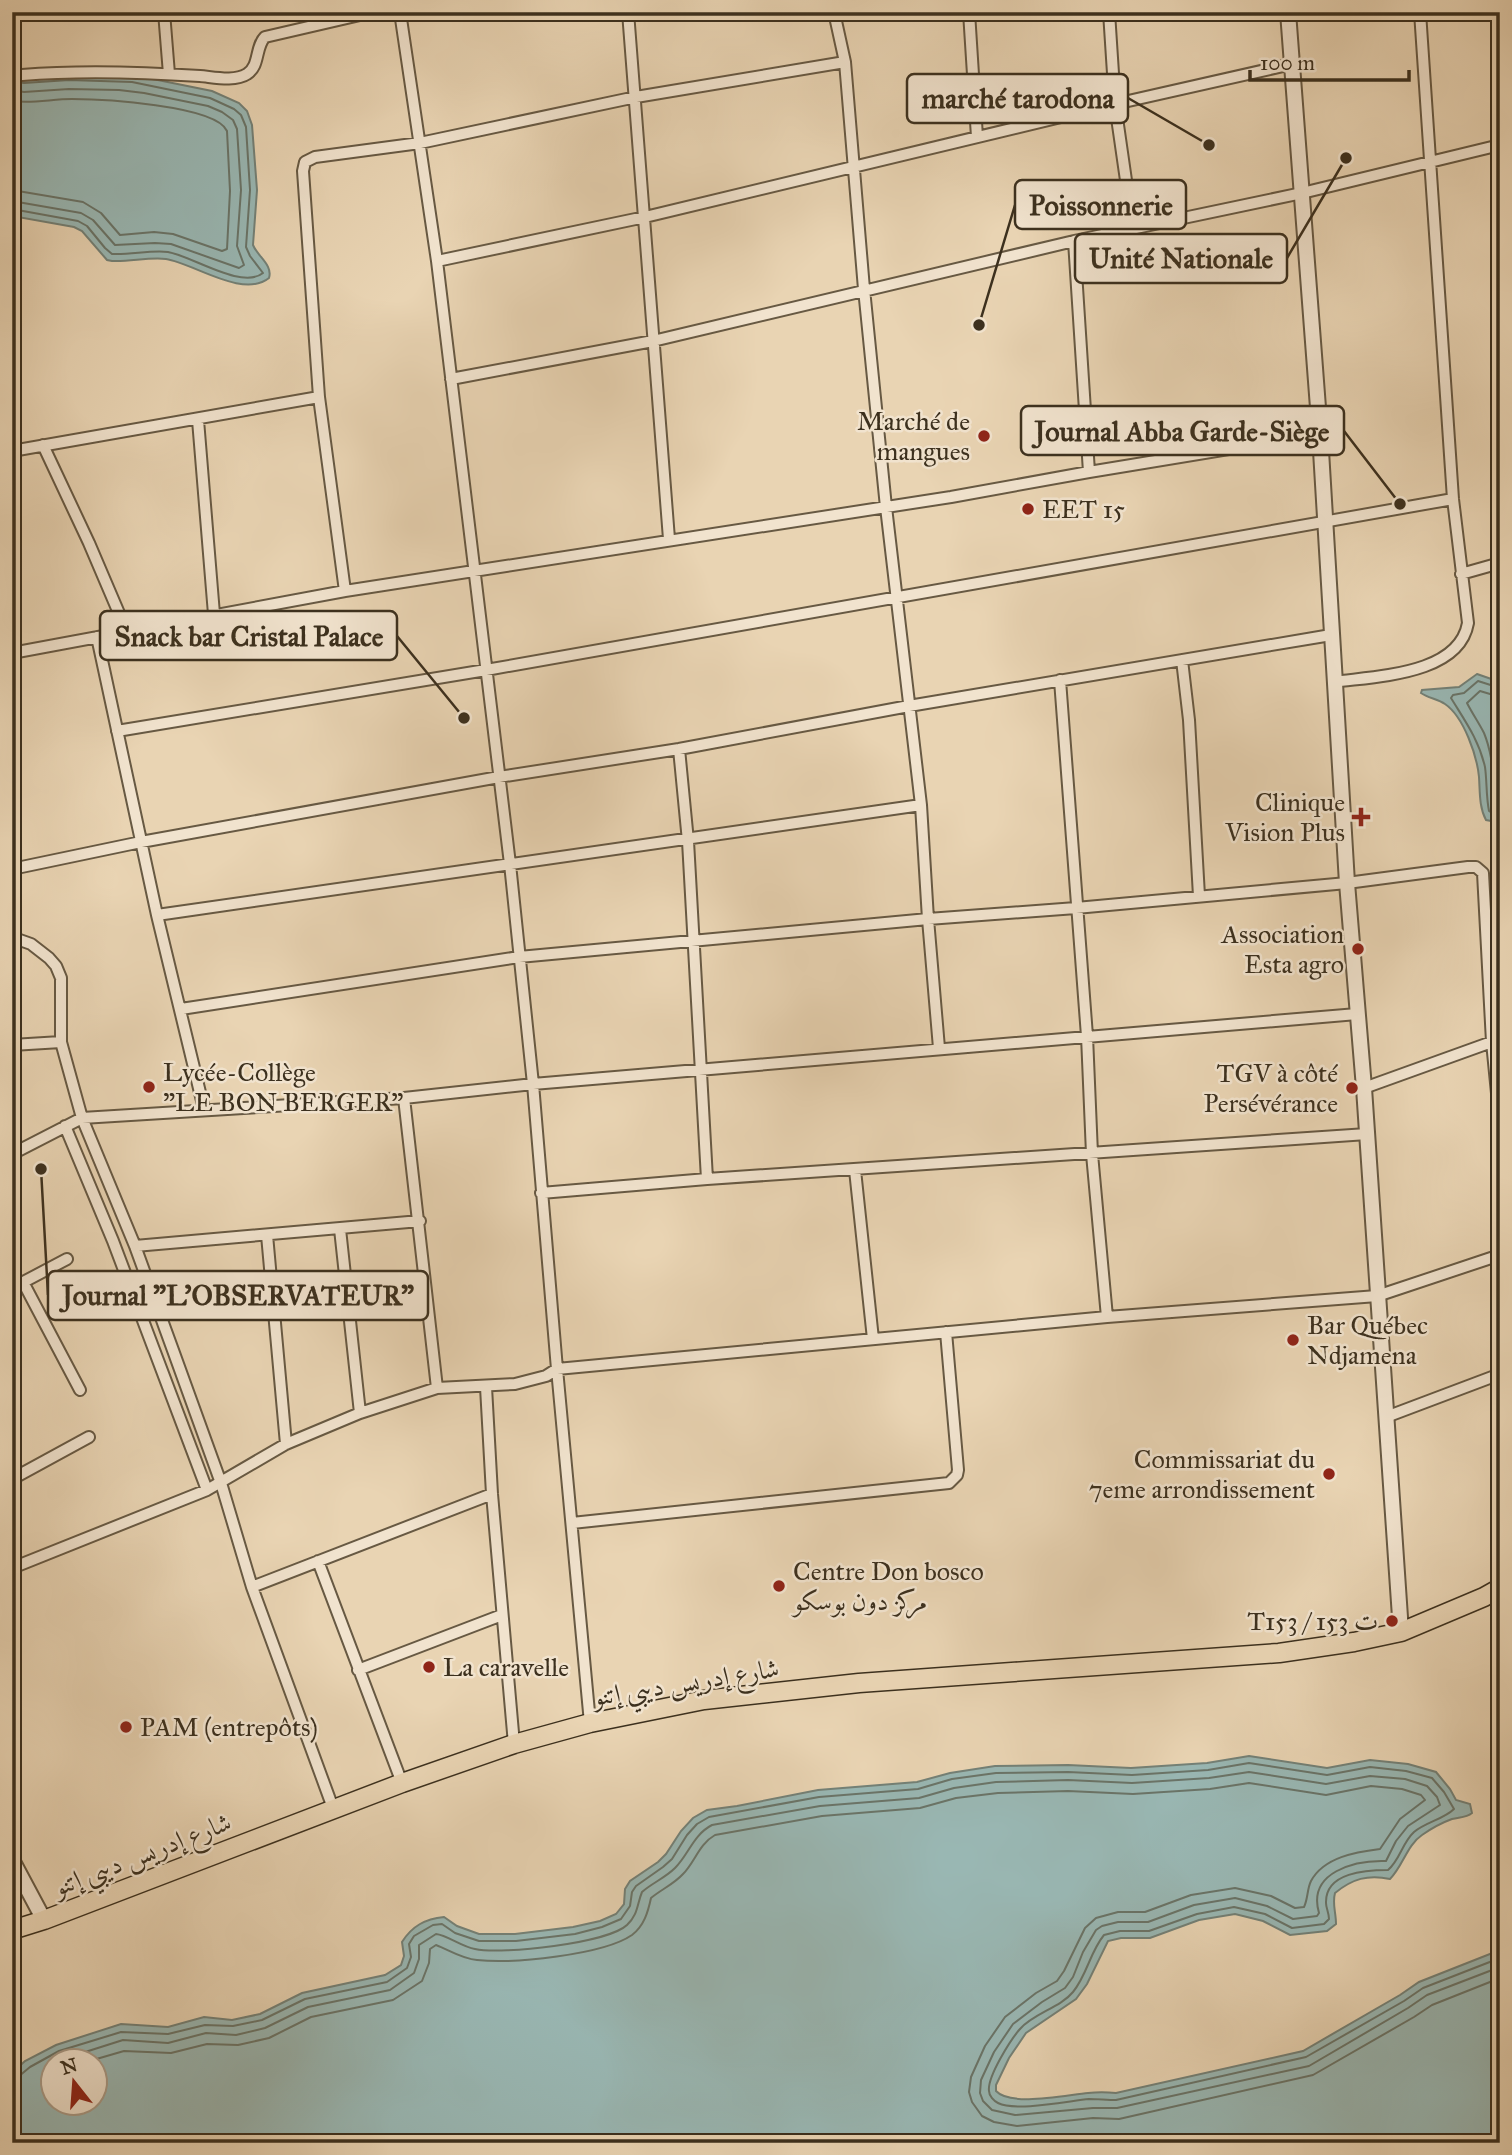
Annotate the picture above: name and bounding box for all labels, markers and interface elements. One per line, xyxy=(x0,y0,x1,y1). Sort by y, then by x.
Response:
scale bar xyxy=(1250,38,1409,82)
text: 100 m xyxy=(1260,50,1315,76)
callout: marché tarodona xyxy=(907,74,1128,123)
text: marché tarodona xyxy=(921,81,1115,116)
callout: Poissonnerie xyxy=(1015,180,1186,229)
text: Poissonnerie xyxy=(1029,188,1173,223)
callout: Unité Nationale xyxy=(1075,234,1287,283)
text: Unité Nationale xyxy=(1089,241,1274,276)
place label: Marché de mangues xyxy=(857,405,970,467)
callout: Journal Abba Garde-Siège xyxy=(1021,406,1344,455)
text: Journal Abba Garde-Siège xyxy=(1031,414,1330,449)
marker: Marché de mangues xyxy=(976,428,992,444)
place label: EET 15 xyxy=(1042,493,1125,525)
marker: EET 15 xyxy=(1020,501,1036,517)
callout: Snack bar Cristal Palace xyxy=(100,611,397,660)
text: Snack bar Cristal Palace xyxy=(115,619,384,654)
place label: Clinique Vision Plus xyxy=(1224,786,1345,848)
marker: Clinique Vision Plus xyxy=(1351,807,1371,827)
place label: Association Esta agro xyxy=(1221,918,1344,980)
marker: Association Esta agro xyxy=(1350,941,1366,957)
place label: Lycée-Collège "LE BON BERGER" xyxy=(163,1056,403,1118)
place label: TGV à côté Persévérance xyxy=(1203,1057,1338,1119)
marker: Lycée-Collège "LE BON BERGER" xyxy=(141,1079,157,1095)
marker: TGV à côté Persévérance xyxy=(1344,1080,1360,1096)
callout: Journal "L'OBSERVATEUR" xyxy=(48,1271,428,1320)
text: Journal "L'OBSERVATEUR" xyxy=(58,1278,414,1313)
place label: Bar Québec Ndjamena xyxy=(1307,1309,1428,1371)
marker: Bar Québec Ndjamena xyxy=(1285,1332,1301,1348)
place label: Commissariat du 7eme arrondissement xyxy=(1089,1443,1315,1505)
marker: Commissariat du 7eme arrondissement xyxy=(1321,1466,1337,1482)
place label: Centre Don bosco مركز دون بوسكو xyxy=(790,1555,984,1619)
marker: Centre Don bosco مركز دون بوسكو xyxy=(771,1578,787,1594)
place label: T153 / ت 153 xyxy=(1247,1605,1378,1637)
marker: T153 / ت 153 xyxy=(1384,1613,1400,1629)
place label: La caravelle xyxy=(443,1651,569,1683)
street label: شارع إدريس ديبي إتنو xyxy=(588,1651,782,1720)
marker: La caravelle xyxy=(421,1659,437,1675)
place label: PAM (entrepôts) xyxy=(140,1711,318,1743)
marker: PAM (entrepôts) xyxy=(118,1719,134,1735)
street label: شارع إدريس ديبي إتنو xyxy=(46,1805,238,1910)
north arrow xyxy=(38,2046,108,2116)
text: N xyxy=(58,2053,80,2080)

